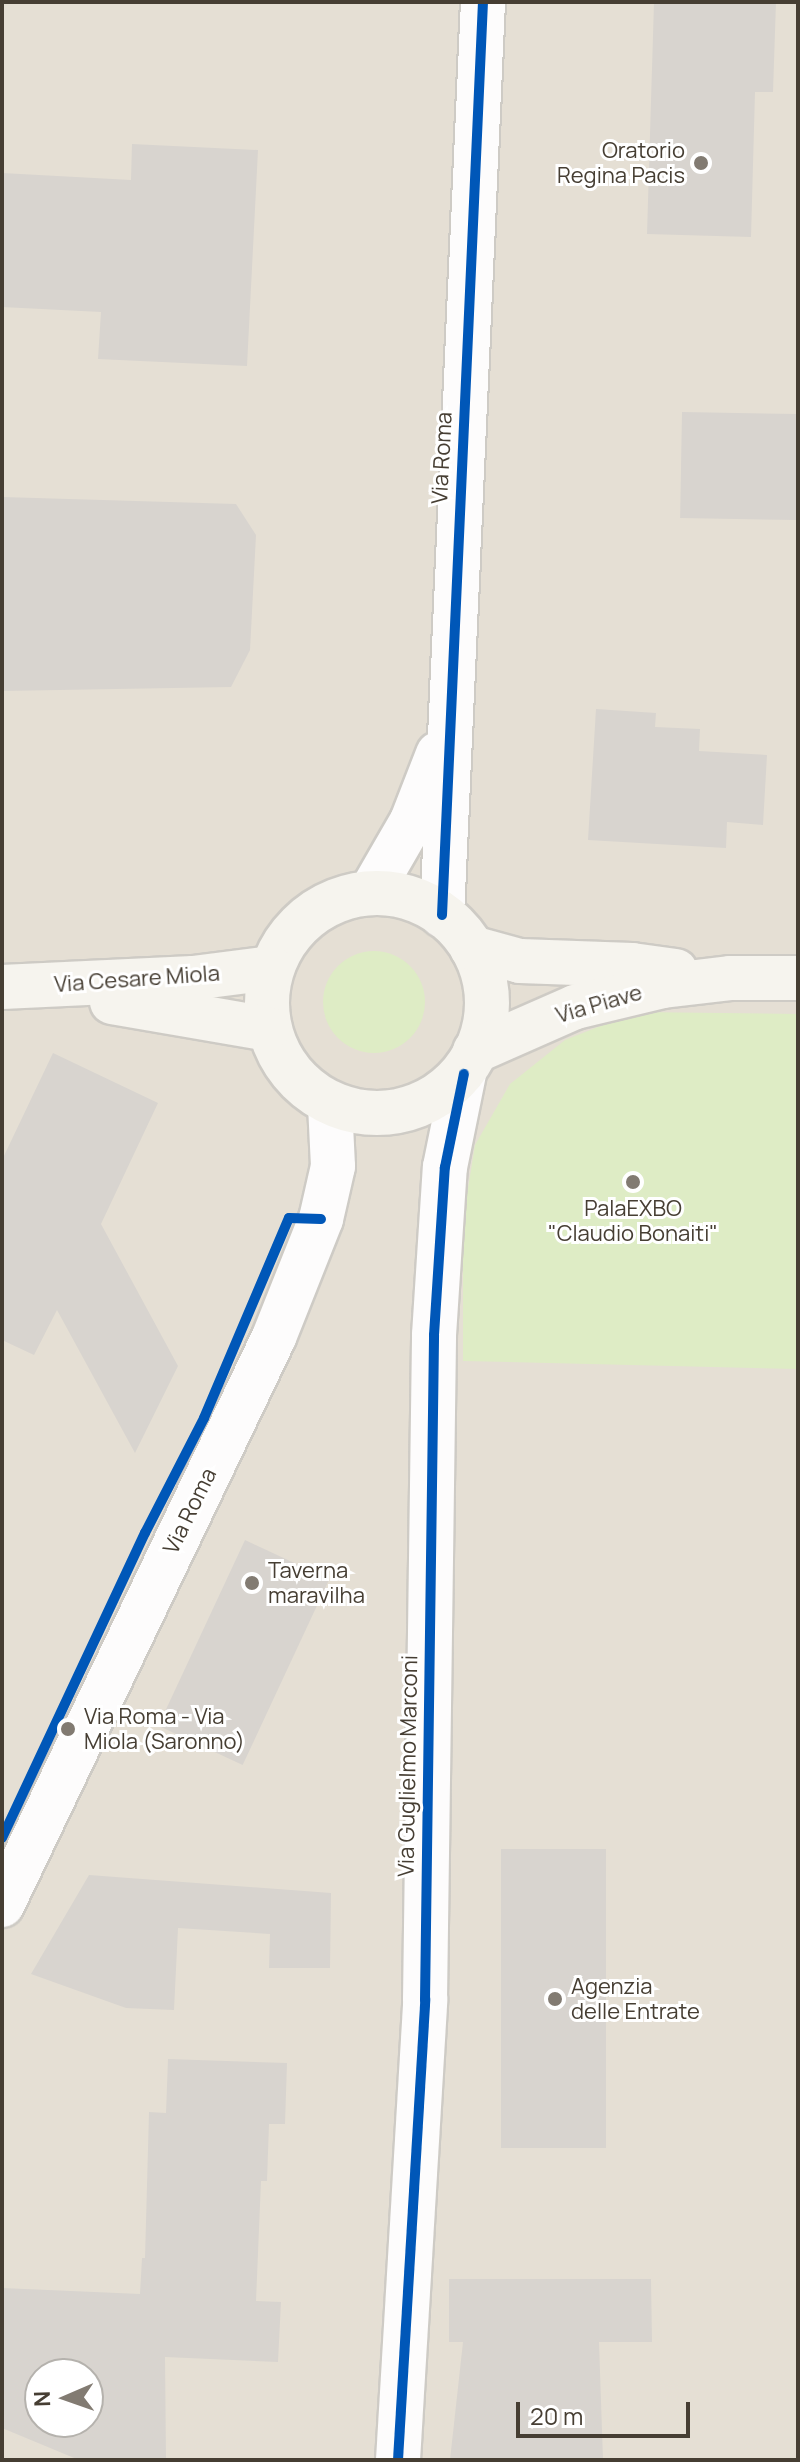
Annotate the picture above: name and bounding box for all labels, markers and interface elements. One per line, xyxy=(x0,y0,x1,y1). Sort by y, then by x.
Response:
place label: Oratorio Regina Pacis xyxy=(557,137,685,188)
marker: Oratorio Regina Pacis xyxy=(692,154,710,172)
street label: Via Roma xyxy=(426,411,458,505)
street label: Via Cesare Miola xyxy=(53,960,221,998)
street label: Via Piave xyxy=(553,979,645,1029)
marker: PalaEXBO "Claudio Bonaiti" xyxy=(624,1173,642,1191)
place label: PalaEXBO "Claudio Bonaiti" xyxy=(548,1195,718,1246)
street label: Via Roma xyxy=(158,1464,222,1558)
place label: Taverna maravilha xyxy=(268,1557,365,1608)
marker: Taverna maravilha xyxy=(243,1574,261,1592)
street label: Via Guglielmo Marconi xyxy=(393,1655,423,1877)
place label: Via Roma - Via Miola (Saronno) xyxy=(84,1703,245,1754)
marker: Via Roma - Via Miola (Saronno) xyxy=(59,1720,77,1738)
place label: Agenzia delle Entrate xyxy=(571,1973,700,2024)
marker: Agenzia delle Entrate xyxy=(546,1990,564,2008)
north arrow xyxy=(24,2358,104,2438)
scale bar xyxy=(520,2386,694,2436)
text: N xyxy=(27,2390,57,2407)
text: 20 m xyxy=(530,2399,583,2432)

